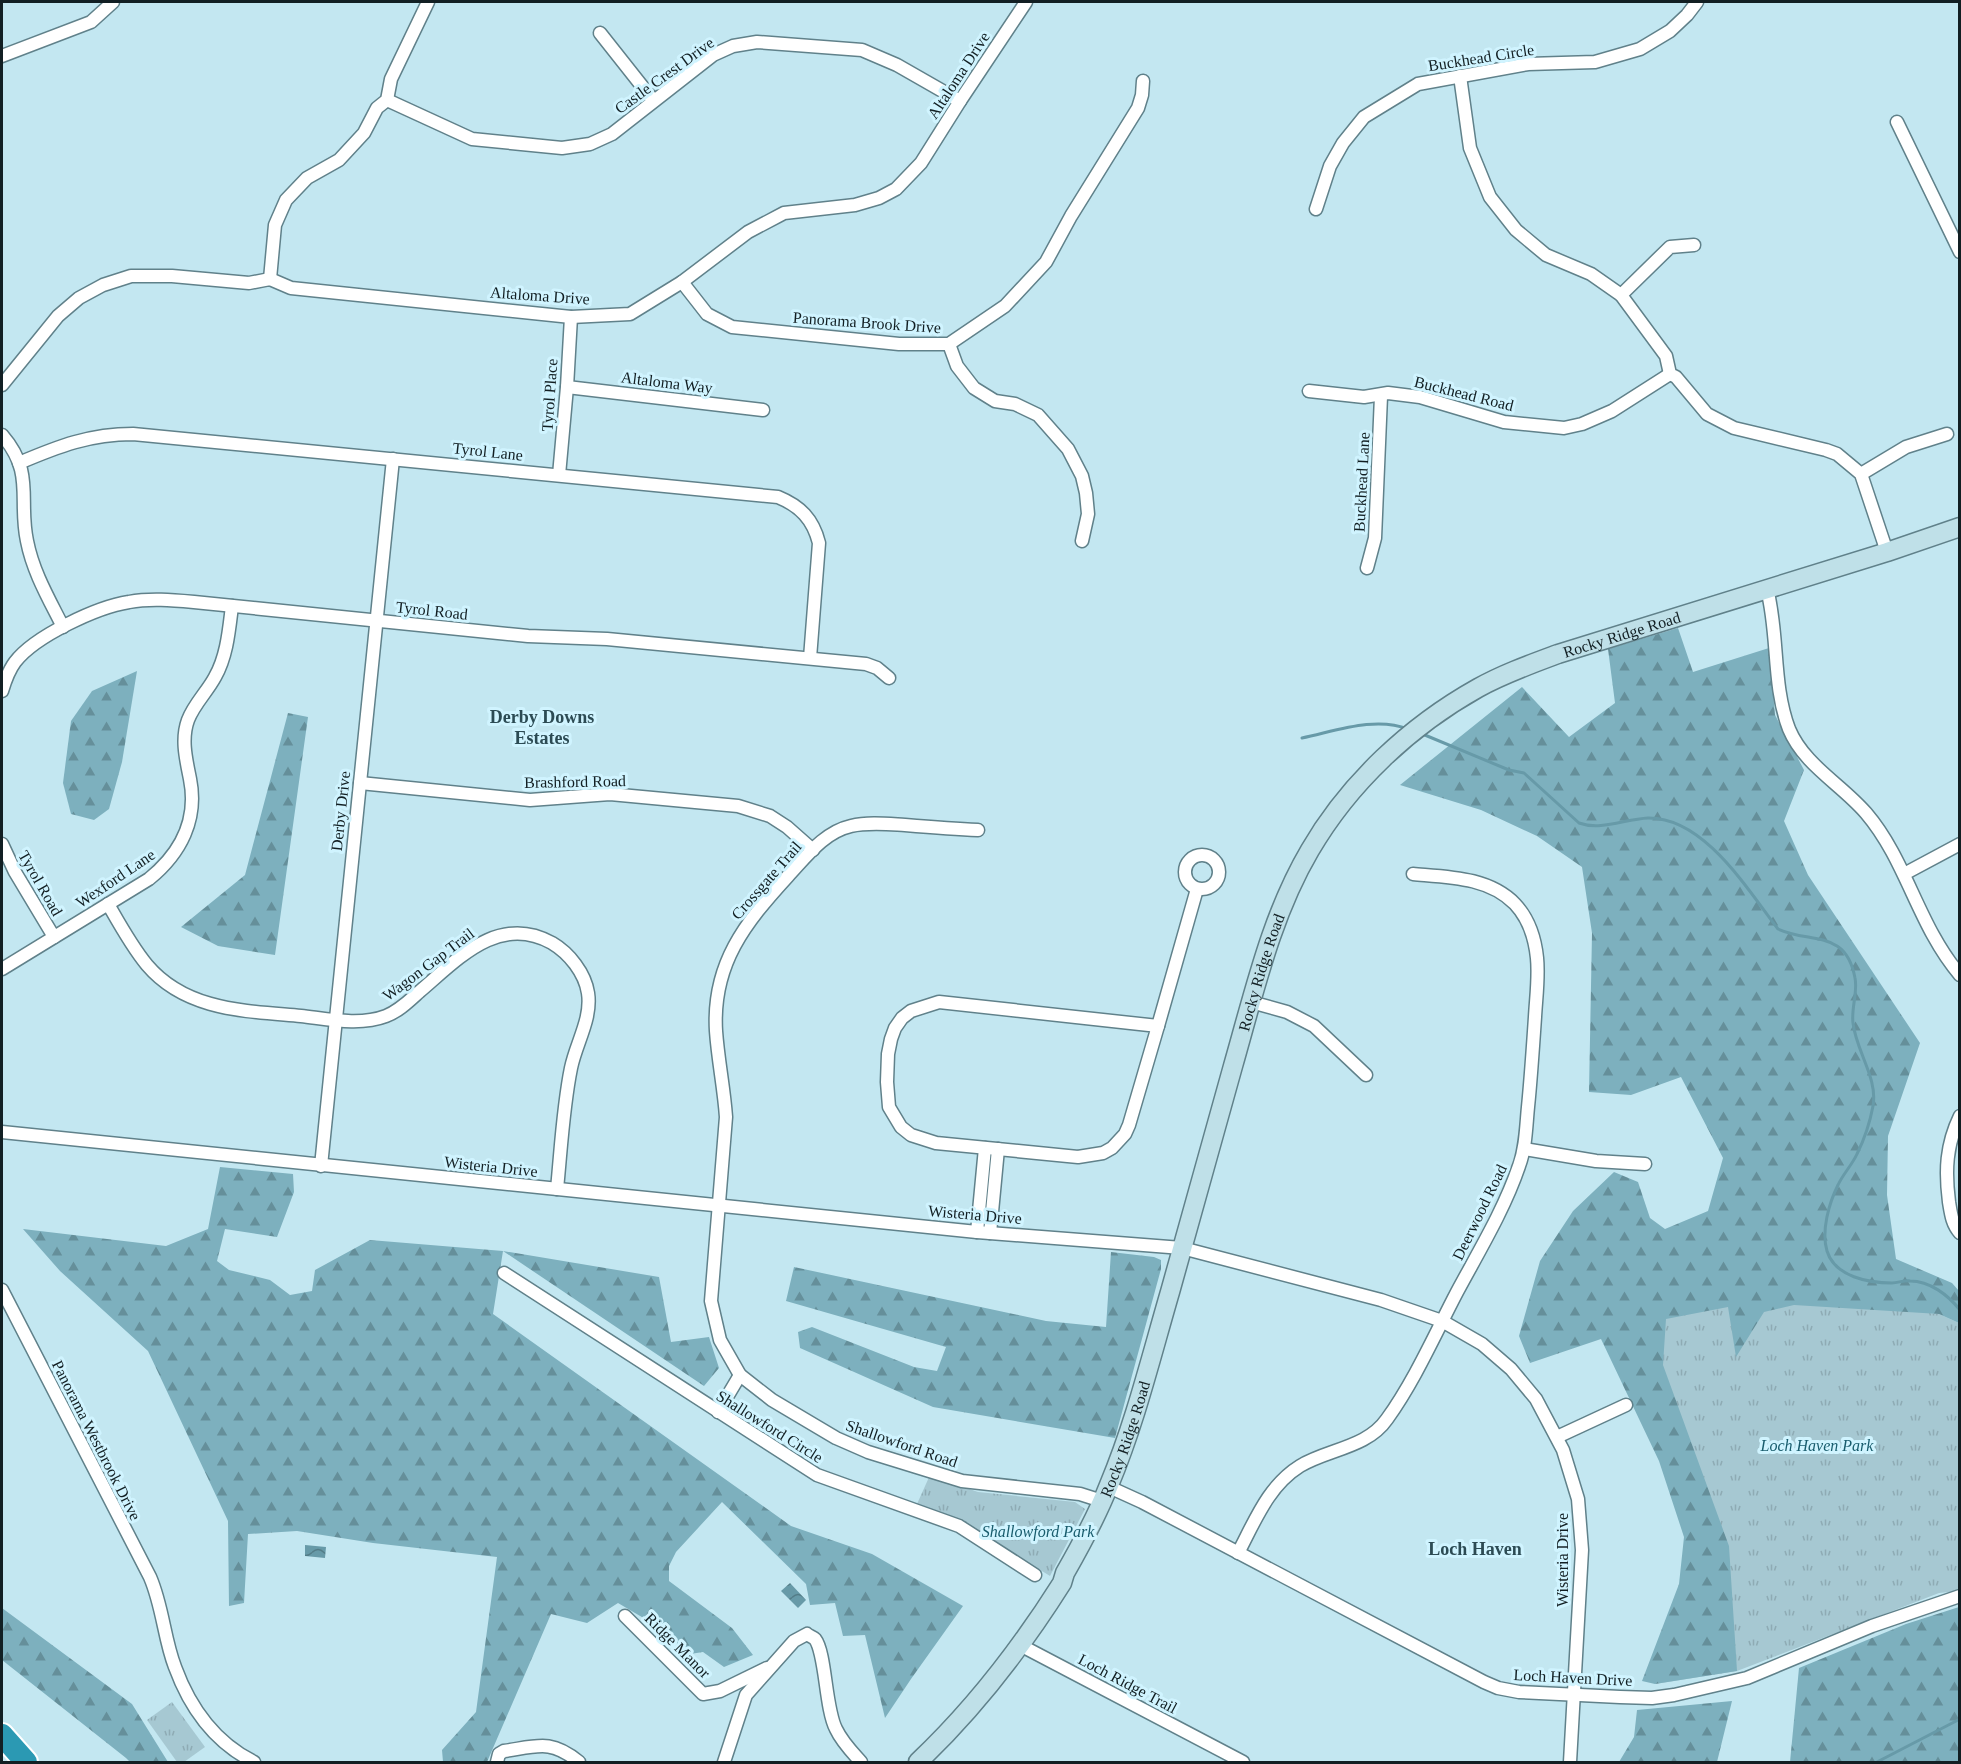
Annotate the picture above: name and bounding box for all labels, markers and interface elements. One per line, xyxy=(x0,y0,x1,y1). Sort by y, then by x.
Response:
street label: Altaloma Drive xyxy=(924,29,993,122)
street label: Castle Crest Drive xyxy=(611,34,717,117)
street label: Buckhead Circle xyxy=(1427,41,1535,74)
street label: Altaloma Drive xyxy=(490,284,590,307)
street label: Panorama Brook Drive xyxy=(792,309,942,336)
street label: Tyrol Place xyxy=(538,358,562,432)
street label: Altaloma Way xyxy=(620,368,714,398)
street label: Buckhead Road xyxy=(1412,373,1515,414)
street label: Buckhead Lane xyxy=(1350,432,1373,532)
street label: Tyrol Lane xyxy=(452,439,524,465)
street label: Tyrol Road xyxy=(395,598,469,624)
street label: Rocky Ridge Road xyxy=(1561,609,1682,661)
district label: Derby Downs Estates xyxy=(490,707,594,748)
street label: Derby Drive xyxy=(328,770,354,852)
street label: Brashford Road xyxy=(524,772,626,791)
street label: Crossgate Trail xyxy=(728,838,806,923)
street label: Wexford Lane xyxy=(73,846,158,911)
street label: Tyrol Road xyxy=(14,848,66,919)
street label: Rocky Ridge Road xyxy=(1235,912,1288,1033)
street label: Wagon Gap Trail xyxy=(379,924,478,1005)
street label: Wisteria Drive xyxy=(443,1153,539,1180)
street label: Deerwood Road xyxy=(1449,1162,1510,1263)
street label: Wisteria Drive xyxy=(927,1202,1023,1227)
street label: Panorama Westbrook Drive xyxy=(49,1357,144,1523)
street label: Rocky Ridge Road xyxy=(1097,1379,1153,1500)
street label: Shallowford Circle xyxy=(713,1387,826,1466)
street label: Shallowford Road xyxy=(844,1416,960,1471)
park label: Loch Haven Park xyxy=(1760,1437,1874,1454)
street label: Wisteria Drive xyxy=(1554,1513,1571,1607)
park label: Shallowford Park xyxy=(982,1523,1095,1541)
district label: Loch Haven xyxy=(1428,1539,1522,1559)
street label: Ridge Manor xyxy=(641,1609,714,1683)
street label: Loch Ridge Trail xyxy=(1075,1650,1181,1718)
street label: Loch Haven Drive xyxy=(1513,1666,1633,1689)

